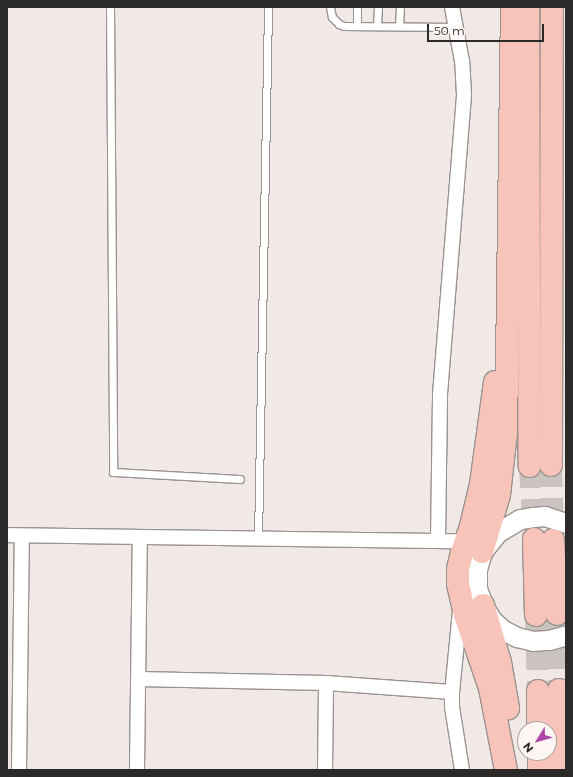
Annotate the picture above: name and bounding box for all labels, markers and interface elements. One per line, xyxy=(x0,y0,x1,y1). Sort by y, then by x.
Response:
scale bar xyxy=(429,16,546,42)
text: 50 m xyxy=(434,23,465,38)
north arrow xyxy=(517,721,557,761)
text: N xyxy=(520,740,536,755)

